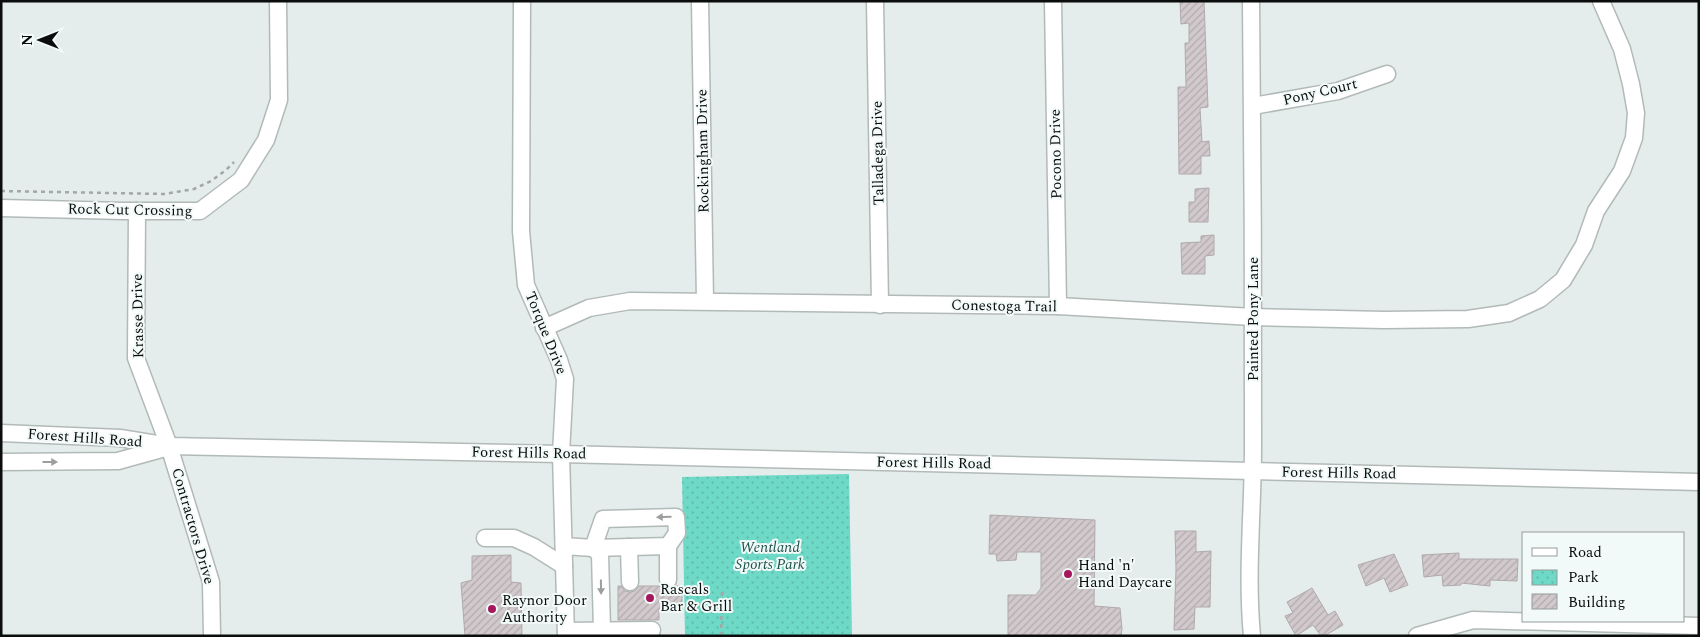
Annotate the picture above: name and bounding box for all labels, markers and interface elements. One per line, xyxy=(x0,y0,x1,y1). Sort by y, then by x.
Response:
north arrow xyxy=(15,15,65,65)
text: N xyxy=(17,34,38,46)
street label: Pony Court xyxy=(1281,72,1359,112)
street label: Rockingham Drive xyxy=(690,89,716,213)
street label: Talladega Drive xyxy=(866,101,890,205)
street label: Pocono Drive xyxy=(1044,109,1068,199)
street label: Rock Cut Crossing xyxy=(67,197,193,223)
street label: Painted Pony Lane xyxy=(1242,257,1265,381)
street label: Krasse Drive xyxy=(126,273,150,359)
street label: Torque Drive xyxy=(519,288,573,378)
street label: Conestoga Trail xyxy=(951,294,1057,318)
street label: Forest Hills Road xyxy=(27,423,143,453)
street label: Forest Hills Road xyxy=(471,440,587,466)
street label: Forest Hills Road xyxy=(876,450,992,476)
one-way arrow xyxy=(42,458,58,466)
street label: Forest Hills Road xyxy=(1281,460,1397,486)
street label: Contractors Drive xyxy=(165,465,221,587)
one-way arrow xyxy=(656,513,672,521)
legend xyxy=(1522,532,1685,622)
park label: Wentland Sports Park xyxy=(735,536,805,576)
text: Road xyxy=(1568,541,1602,564)
place label: Hand 'n' Hand Daycare xyxy=(1078,554,1172,594)
text: Park xyxy=(1568,566,1599,589)
marker: Hand 'n' Hand Daycare xyxy=(1062,568,1074,580)
place label: Rascals Bar & Grill xyxy=(660,578,732,618)
one-way arrow xyxy=(597,579,605,595)
place label: Raynor Door Authority xyxy=(502,589,587,629)
text: Building xyxy=(1568,591,1625,614)
marker: Rascals Bar & Grill xyxy=(644,592,656,604)
marker: Raynor Door Authority xyxy=(486,603,498,615)

